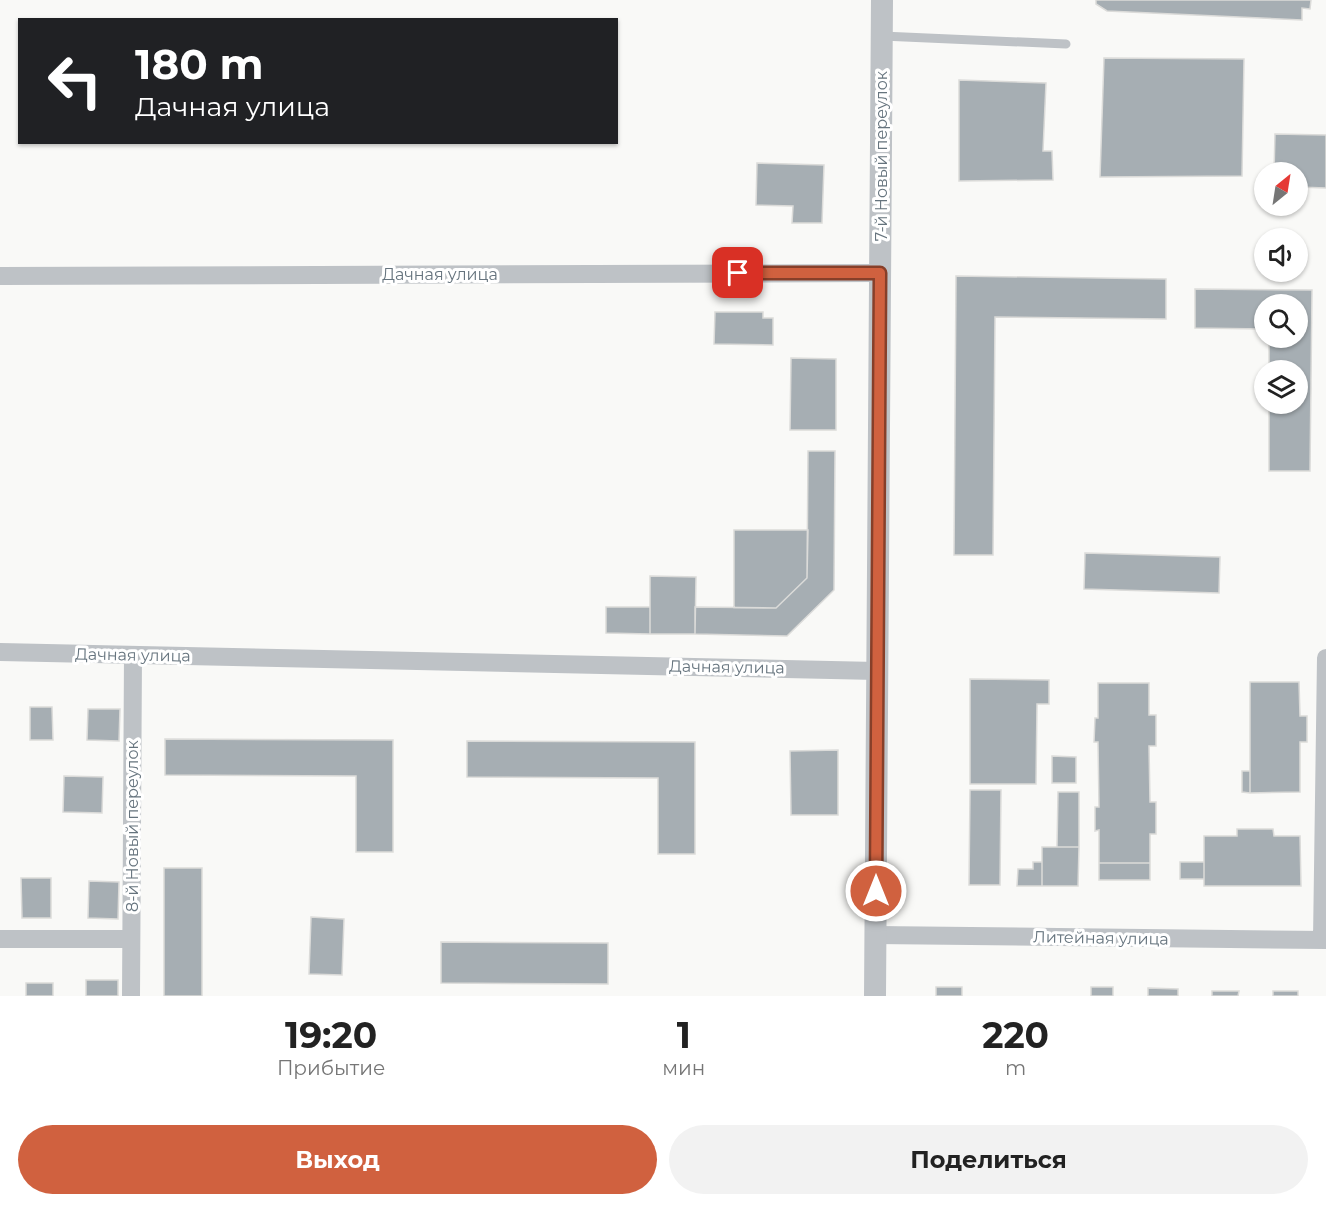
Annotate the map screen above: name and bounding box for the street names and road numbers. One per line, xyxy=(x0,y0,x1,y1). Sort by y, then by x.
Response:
street label: 7-й Новый переулок xyxy=(872,70,891,241)
street label: Дачная улица xyxy=(382,265,498,284)
street label: Дачная улица xyxy=(75,644,191,666)
street label: Дачная улица xyxy=(669,656,785,678)
street label: 8-й Новый переулок xyxy=(123,739,142,912)
street label: Литейная улица xyxy=(1033,927,1169,949)

